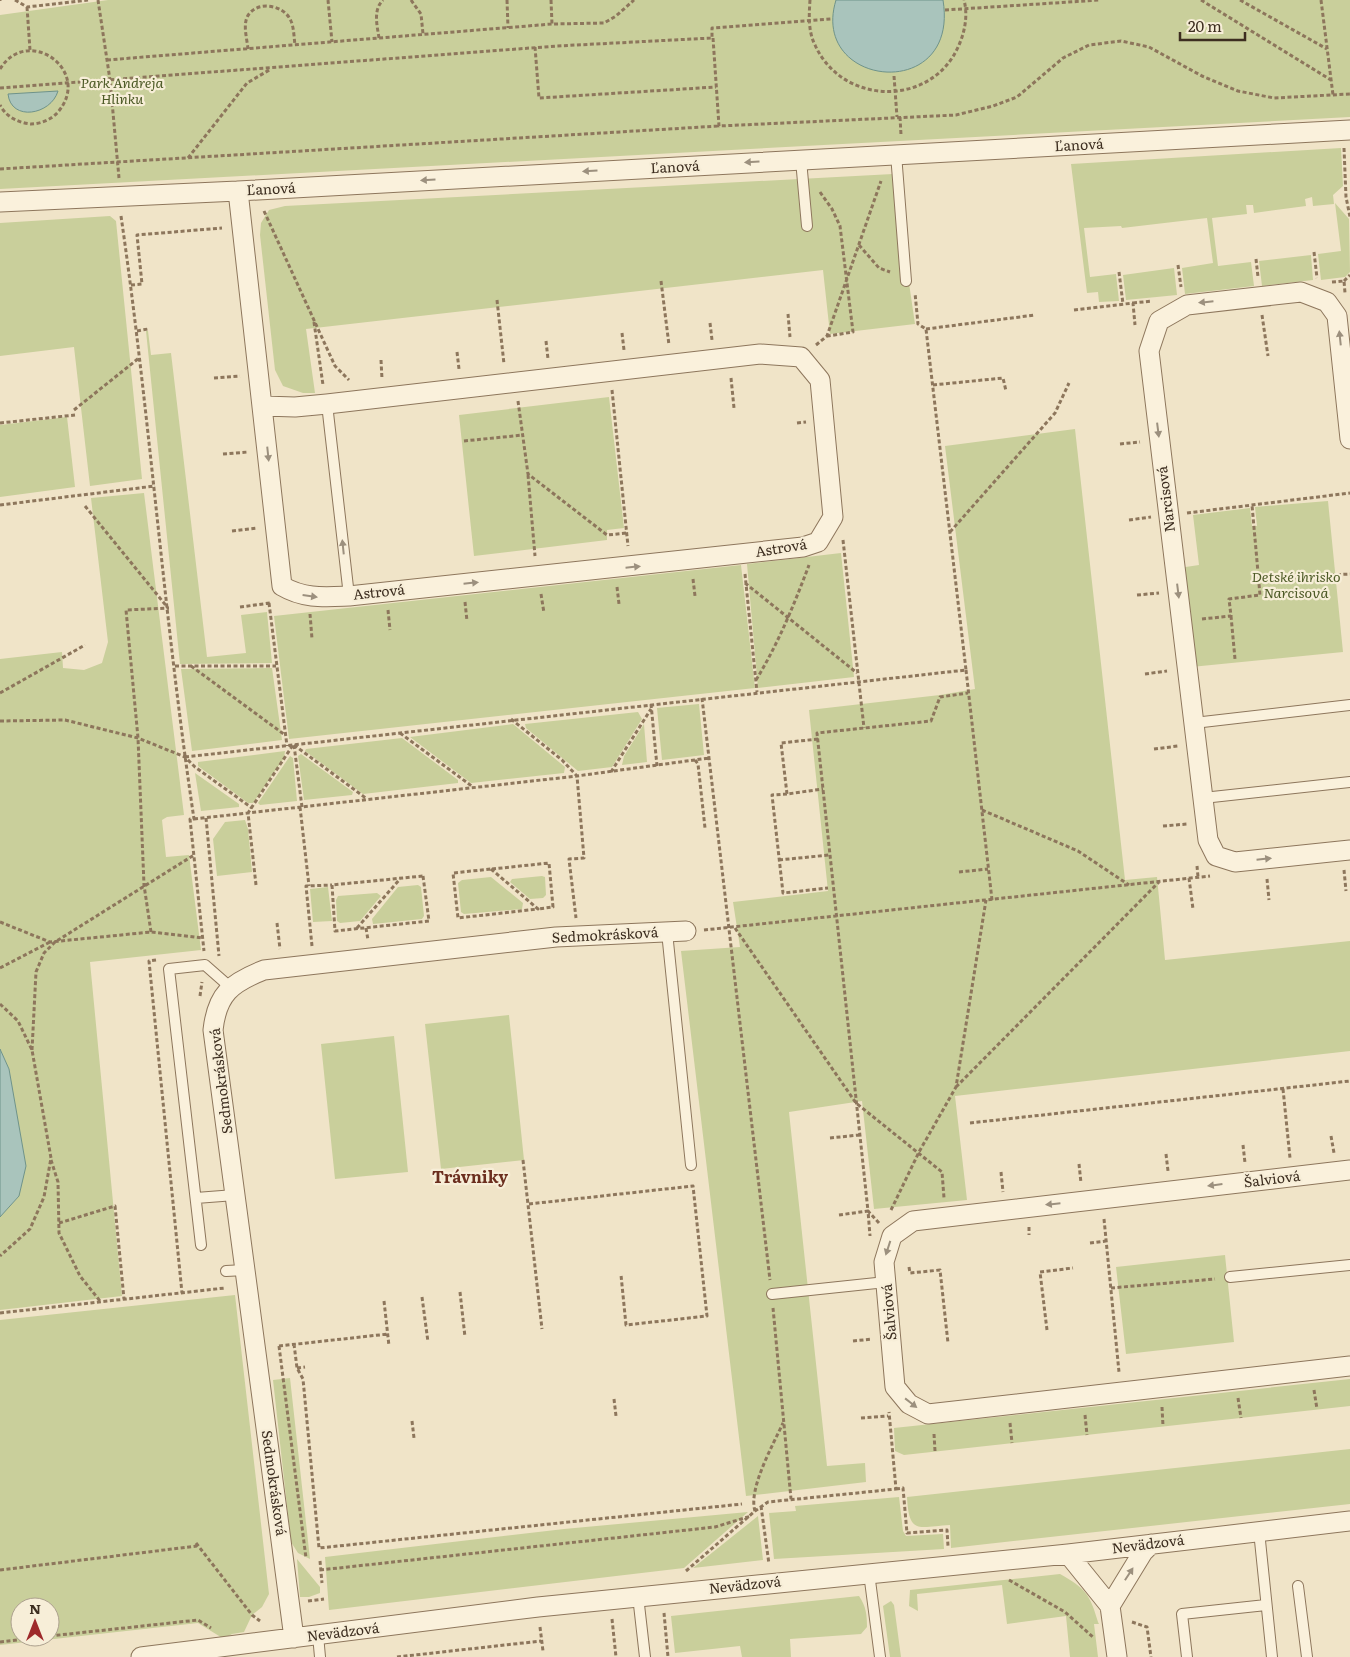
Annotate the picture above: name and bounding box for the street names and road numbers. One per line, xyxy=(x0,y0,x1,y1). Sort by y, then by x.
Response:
street label: Ľanová xyxy=(1054,133,1104,155)
street label: Ľanová xyxy=(650,155,700,177)
street label: Ľanová xyxy=(246,177,296,199)
street label: Narcisová xyxy=(1151,464,1179,533)
street label: Astrová xyxy=(754,533,808,561)
street label: Astrová xyxy=(352,578,406,604)
street label: Sedmokrásková xyxy=(551,921,659,947)
street label: Sedmokrásková xyxy=(204,1027,236,1135)
street label: Šalviová xyxy=(1243,1165,1302,1191)
street label: Šalviová xyxy=(876,1283,900,1341)
street label: Sedmokrásková xyxy=(258,1429,292,1537)
street label: Nevädzová xyxy=(1111,1529,1186,1557)
street label: Nevädzová xyxy=(708,1570,782,1598)
street label: Nevädzová xyxy=(306,1617,381,1645)

